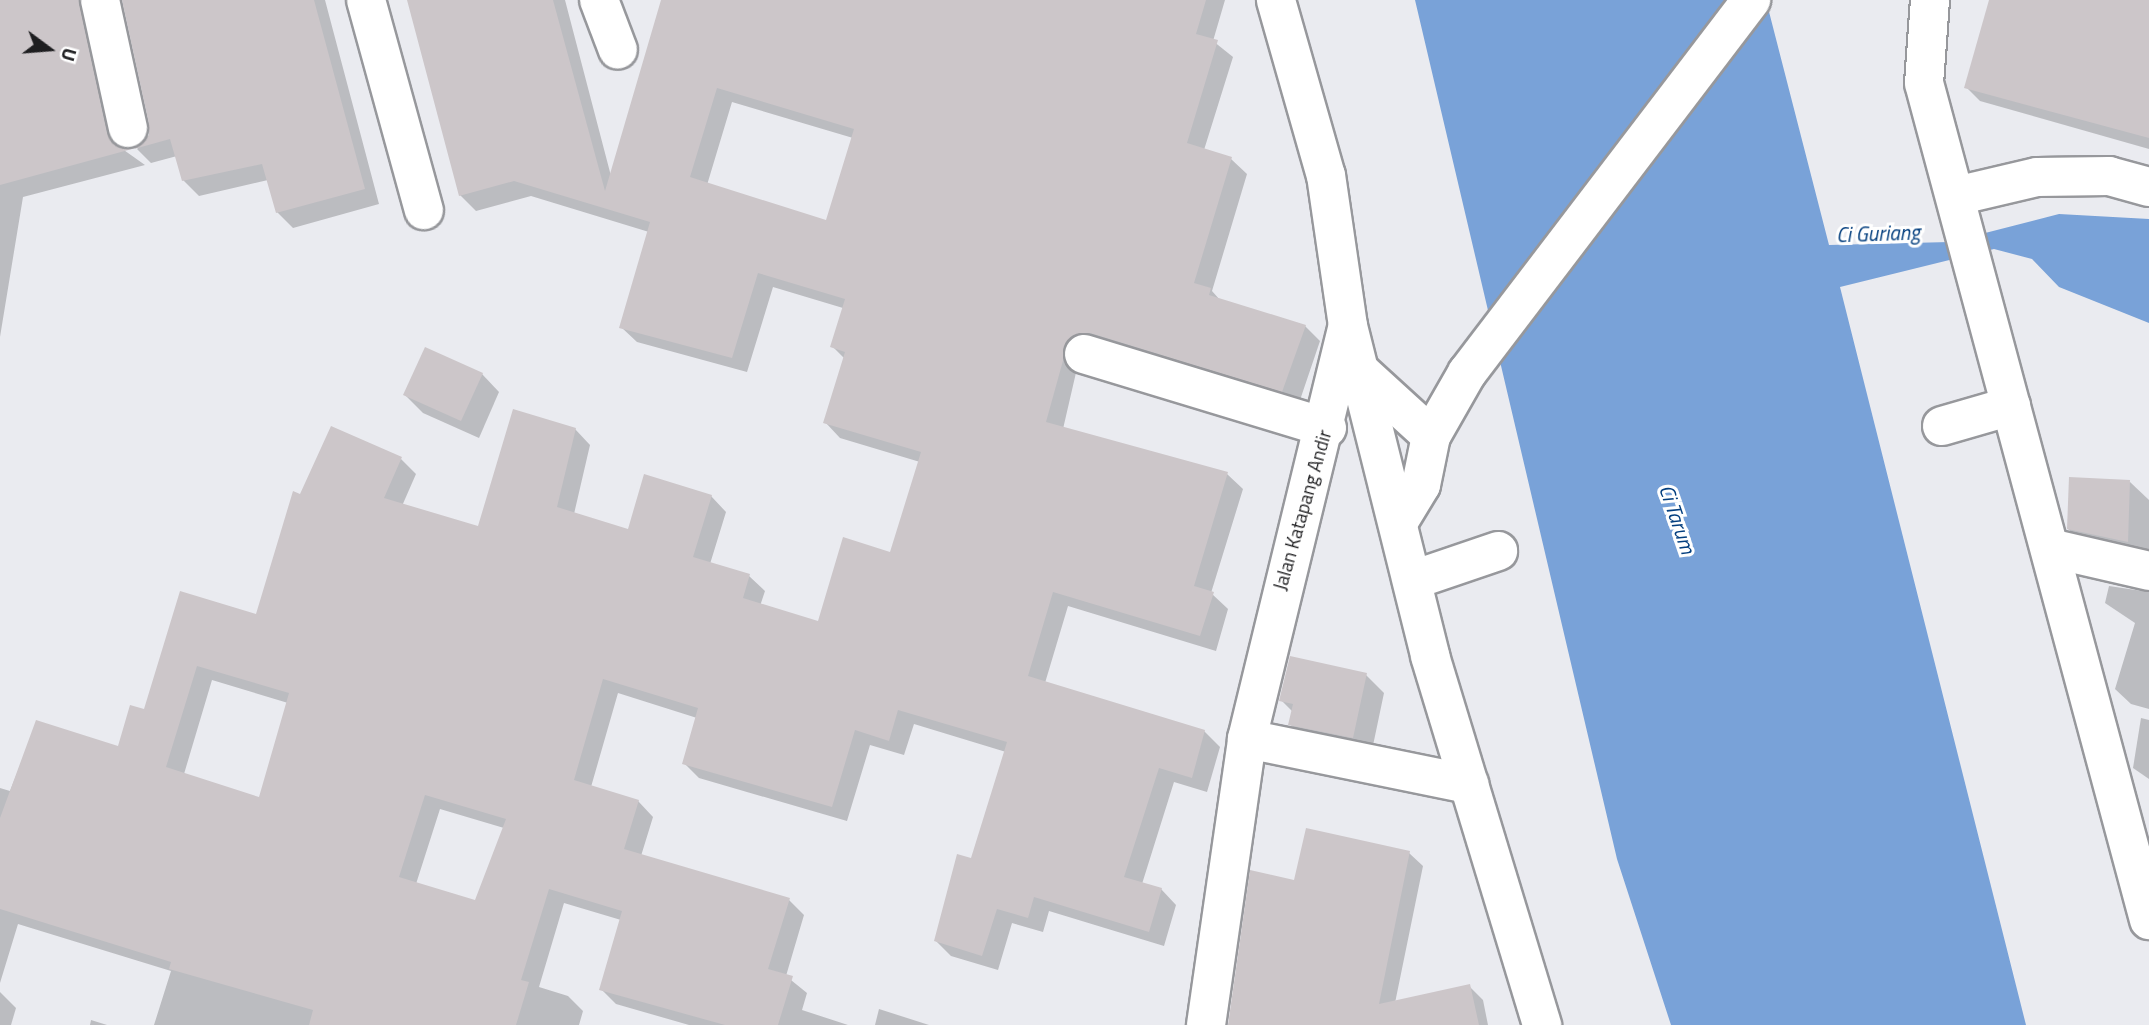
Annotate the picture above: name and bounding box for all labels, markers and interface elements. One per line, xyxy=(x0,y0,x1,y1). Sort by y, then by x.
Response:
north arrow xyxy=(14,14,84,84)
text: U xyxy=(54,45,85,65)
water label: Ci Guriang xyxy=(1836,219,1920,247)
street label: Jalan Katapang Andir xyxy=(1268,427,1336,593)
water label: Ci Tarum xyxy=(1654,481,1702,557)

